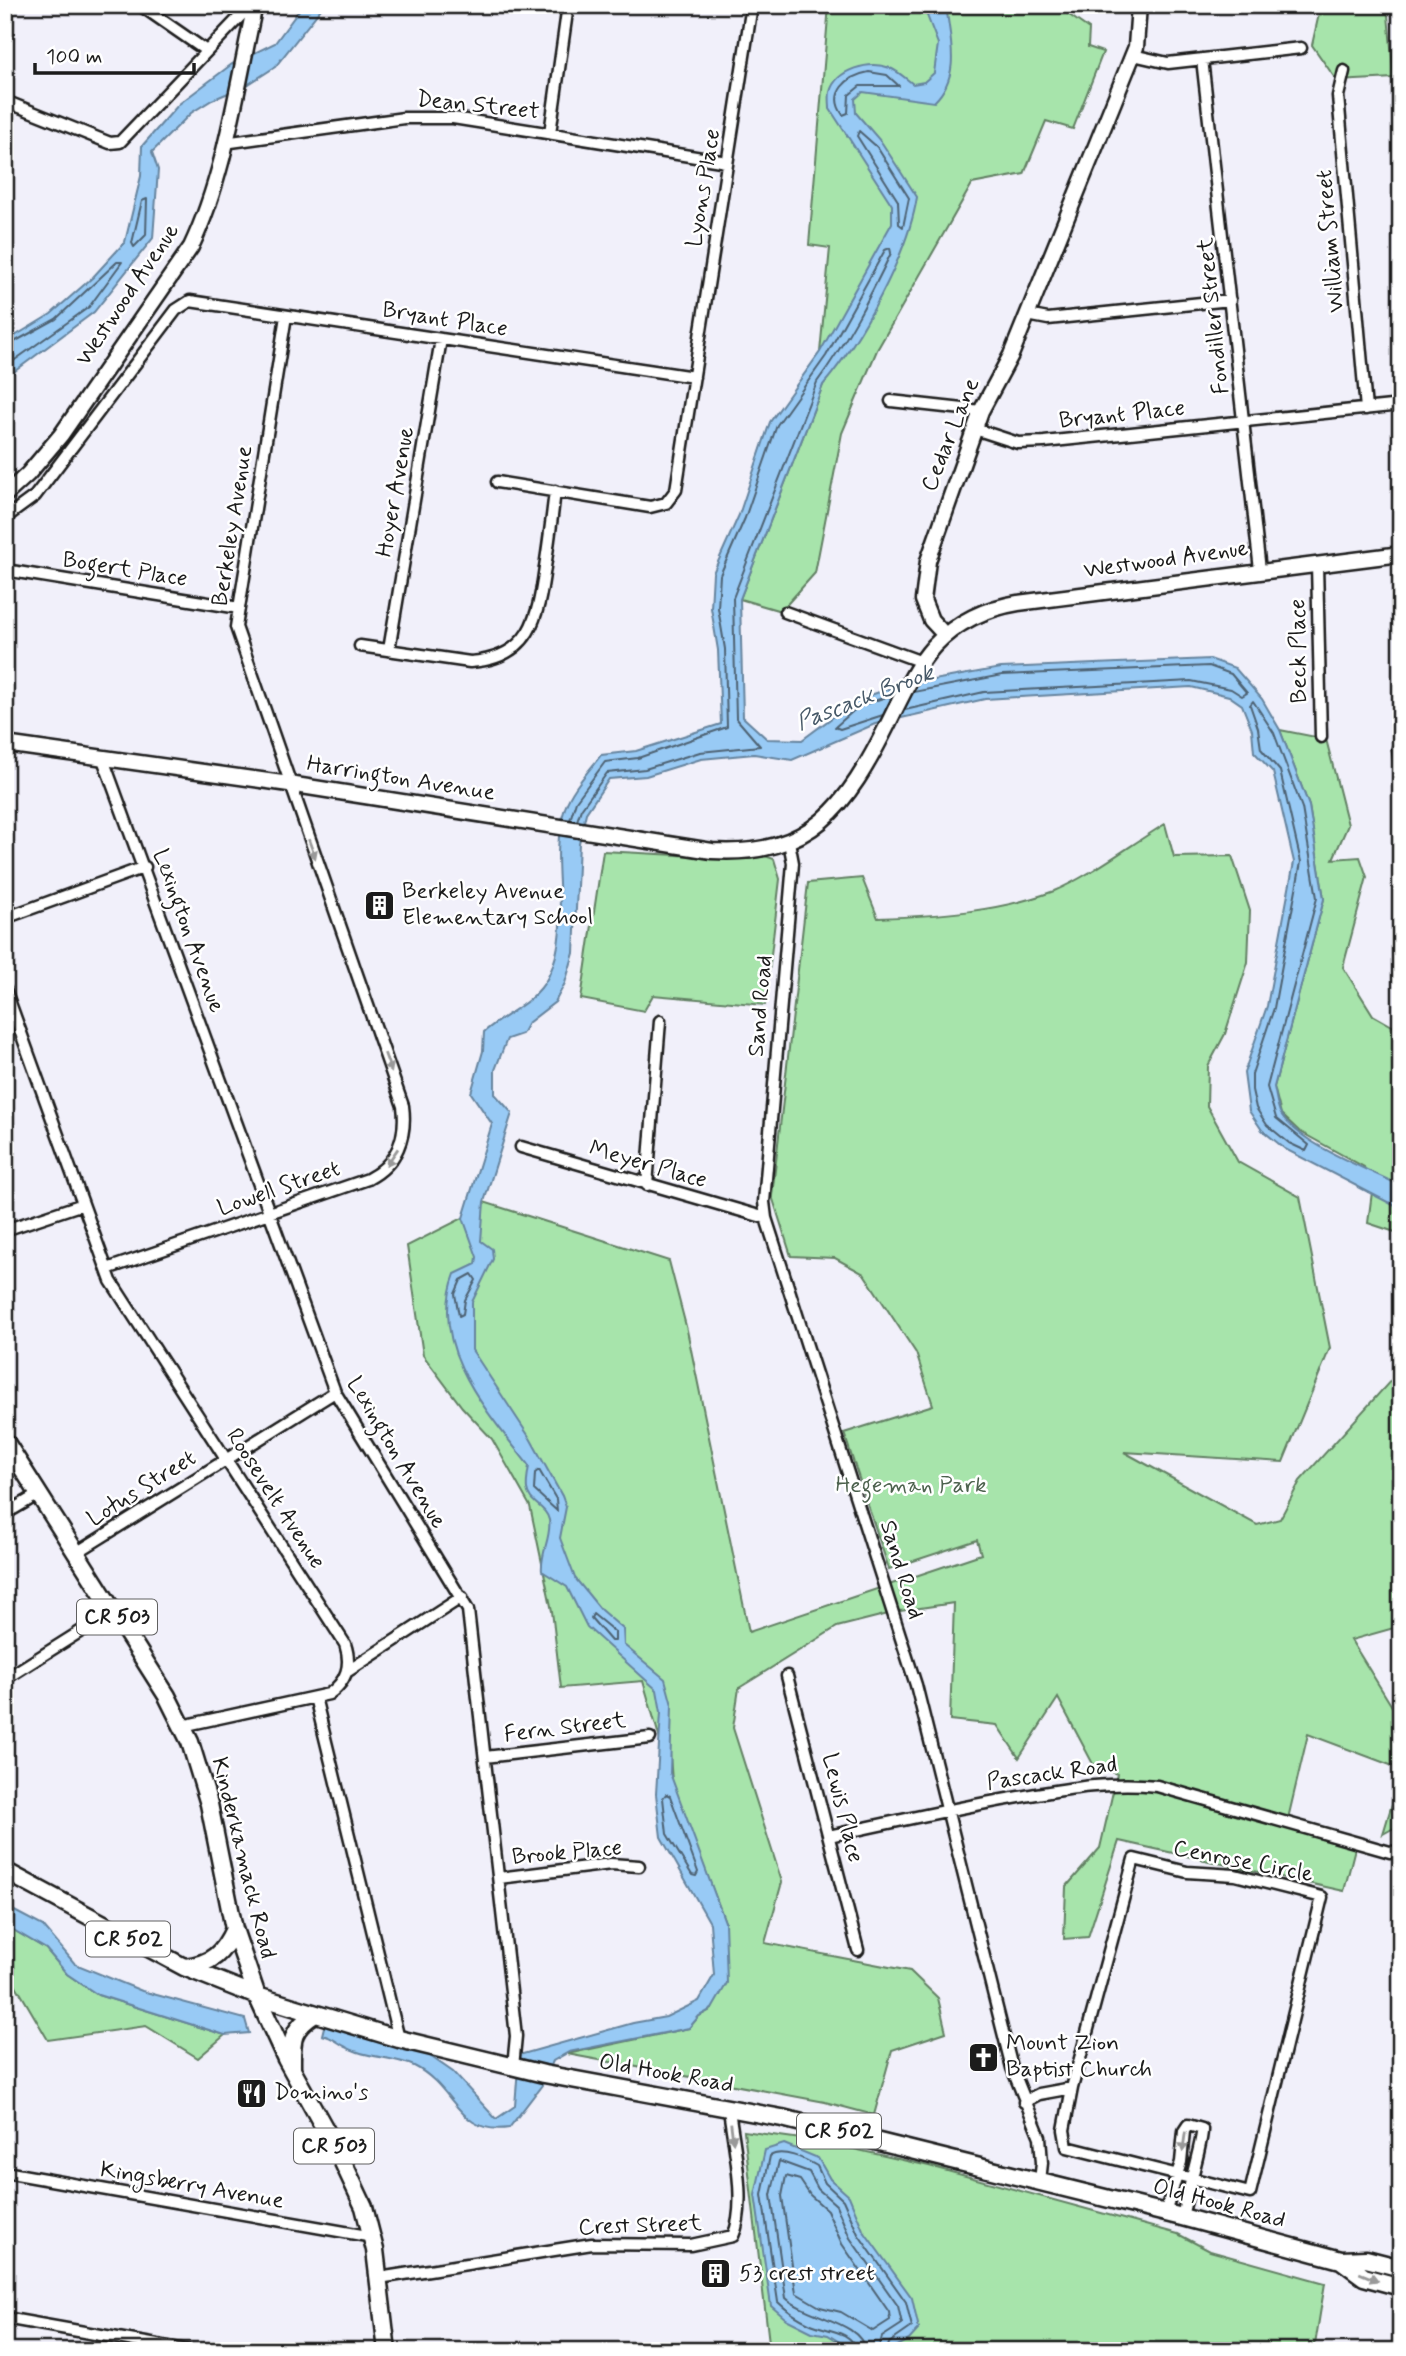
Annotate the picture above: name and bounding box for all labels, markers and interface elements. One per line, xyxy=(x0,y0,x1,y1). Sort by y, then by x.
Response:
scale bar xyxy=(35,32,194,76)
text: 100 m xyxy=(46,43,102,71)
street label: Dean Street xyxy=(415,85,541,127)
street label: Lyons Place xyxy=(680,127,728,249)
street label: William Street xyxy=(1310,168,1352,314)
street label: Westwood Avenue xyxy=(69,218,187,372)
street label: Fondiller Street xyxy=(1191,236,1237,396)
street label: Bryant Place xyxy=(380,295,510,345)
street label: Cedar Lane xyxy=(915,374,987,496)
street label: Bryant Place xyxy=(1058,393,1186,437)
street label: Hoyer Avenue xyxy=(370,424,422,560)
street label: Berkeley Avenue xyxy=(205,444,261,608)
street label: Westwood Avenue xyxy=(1082,534,1250,586)
street label: Bogert Place xyxy=(60,545,190,597)
street label: Beck Place xyxy=(1283,598,1315,704)
water label: Pascack Brook xyxy=(792,657,940,738)
street label: Harrington Avenue xyxy=(304,749,497,811)
one-way arrow xyxy=(306,838,317,859)
street label: Lexington Avenue xyxy=(143,845,232,1018)
place label: Berkeley Avenue Elementary School xyxy=(402,877,593,933)
building icon: Berkeley Avenue Elementary School xyxy=(362,888,396,922)
street label: Sand Road xyxy=(742,954,780,1058)
one-way arrow xyxy=(383,1052,394,1073)
street label: Meyer Place xyxy=(586,1134,710,1196)
one-way arrow xyxy=(385,1148,399,1166)
street label: Lowell Street xyxy=(214,1154,344,1224)
street label: Lexington Avenue xyxy=(337,1372,453,1536)
street label: Roosevelt Avenue xyxy=(218,1423,332,1575)
street label: Lotus Street xyxy=(82,1444,202,1534)
park label: Hegeman Park xyxy=(835,1471,987,1503)
street label: Sand Road xyxy=(872,1517,930,1623)
road number: CR 503 xyxy=(77,1600,157,1634)
street label: Fern Street xyxy=(502,1706,628,1750)
street label: Lewis Place xyxy=(814,1750,870,1866)
street label: Pascack Road xyxy=(985,1750,1119,1798)
street label: Kinderkamack Road xyxy=(203,1754,283,1962)
street label: Brook Place xyxy=(511,1833,623,1873)
street label: Cenrose Circle xyxy=(1170,1834,1316,1890)
road number: CR 502 xyxy=(86,1922,170,1956)
place label: Mount Zion Baptist Church xyxy=(1006,2029,1152,2085)
church icon: Mount Zion Baptist Church xyxy=(966,2040,1000,2074)
street label: Old Hook Road xyxy=(596,2047,736,2101)
restaurant icon: Domino's xyxy=(234,2076,268,2110)
place label: Domino's xyxy=(274,2078,368,2108)
road number: CR 502 xyxy=(797,2114,881,2148)
one-way arrow xyxy=(727,2122,738,2144)
road number: CR 503 xyxy=(294,2128,374,2164)
one-way arrow xyxy=(1178,2131,1189,2153)
street label: Kingsberry Avenue xyxy=(97,2155,286,2219)
street label: Old Hook Road xyxy=(1149,2172,1289,2236)
street label: Crest Street xyxy=(578,2209,703,2243)
building icon: 53 crest street xyxy=(699,2257,733,2291)
place label: 53 crest street xyxy=(739,2259,875,2289)
one-way arrow xyxy=(1359,2272,1380,2283)

